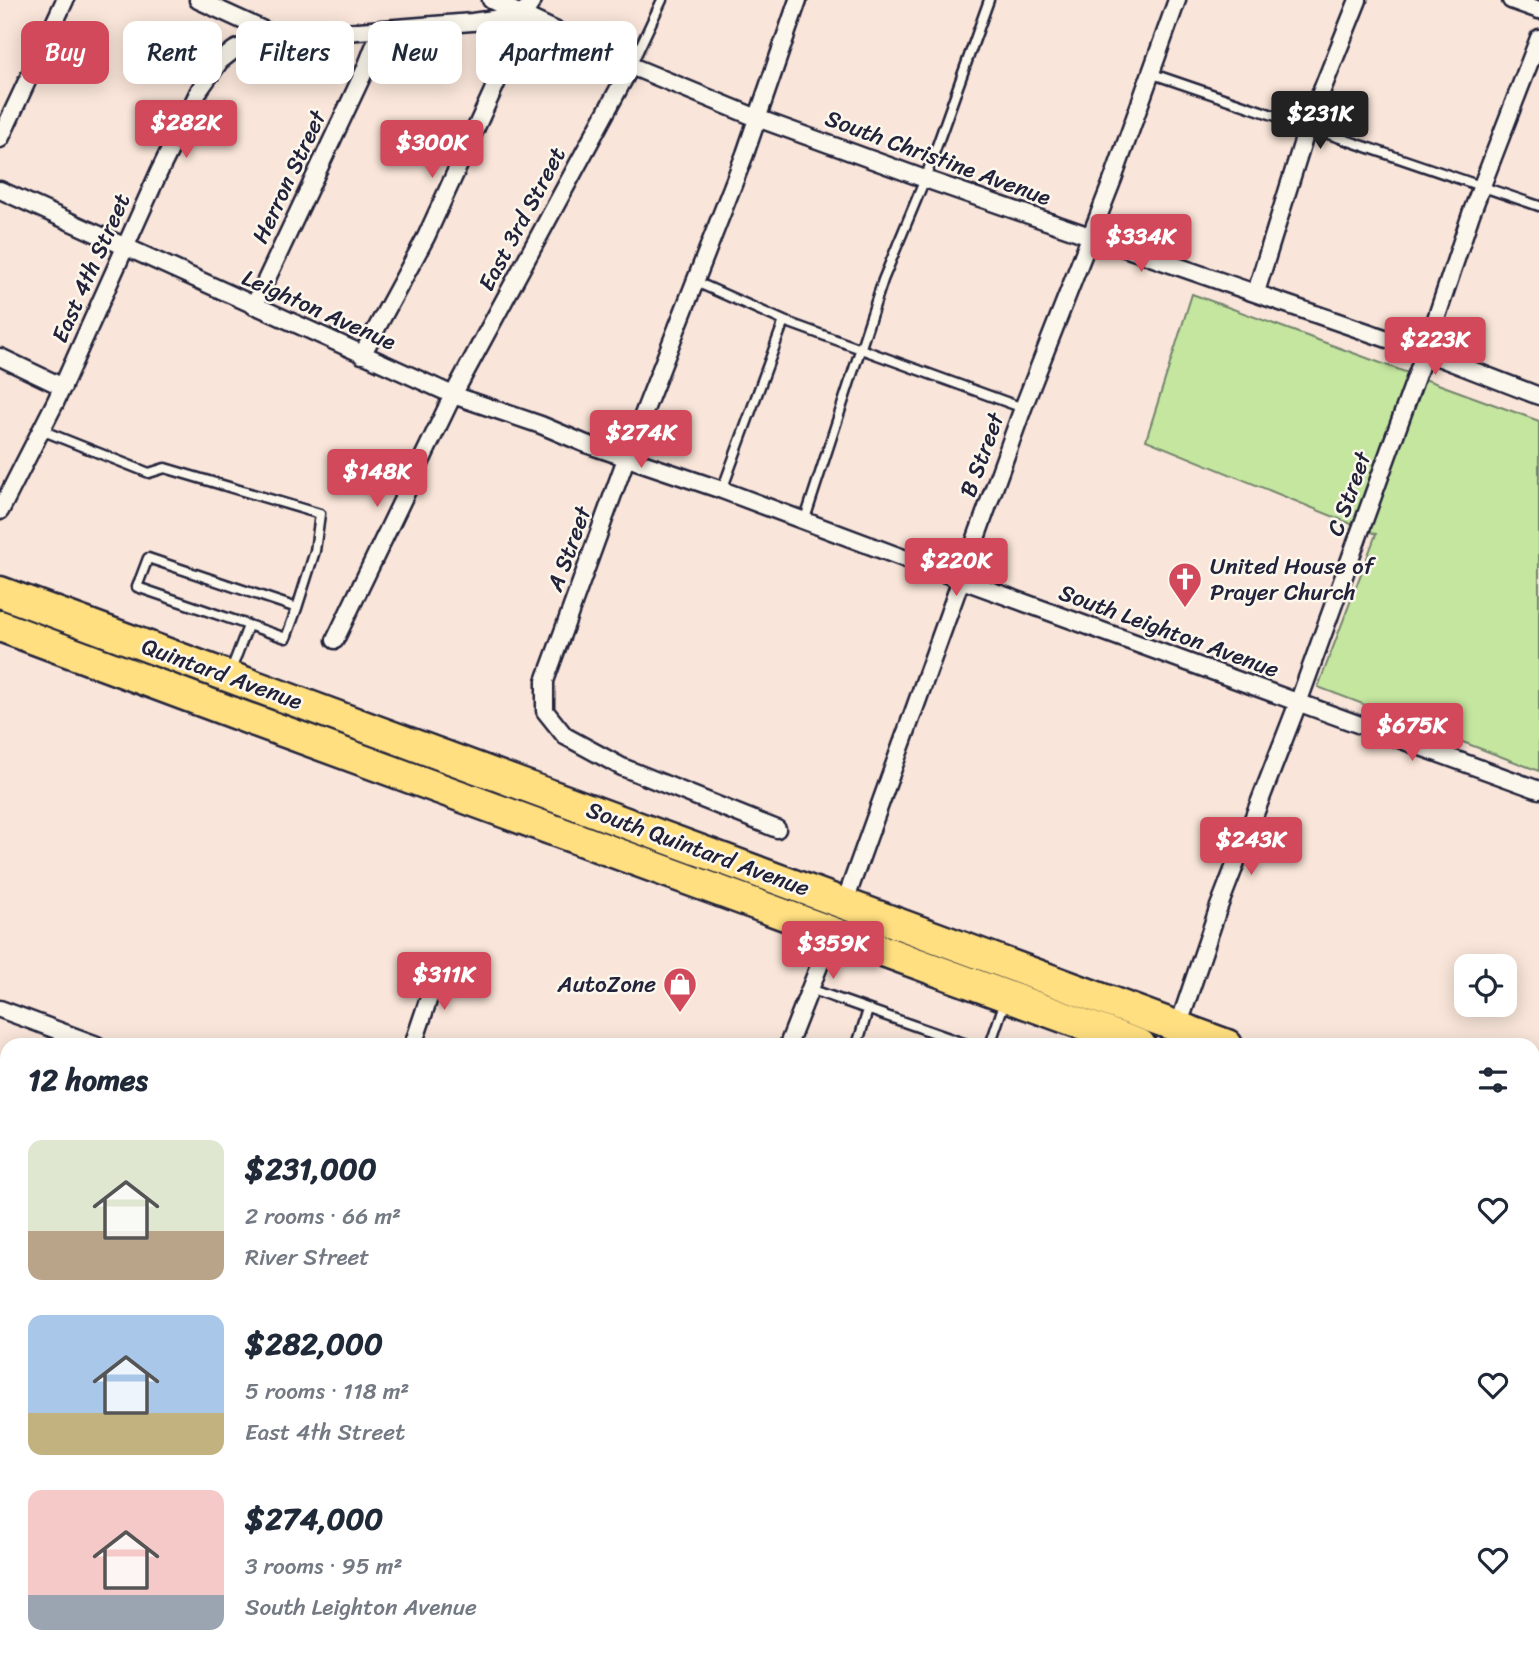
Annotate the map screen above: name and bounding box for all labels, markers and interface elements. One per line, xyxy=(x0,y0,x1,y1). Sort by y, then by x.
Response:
chip: Buy xyxy=(21,21,109,84)
chip: Rent xyxy=(123,21,222,84)
chip: Filters xyxy=(236,21,354,84)
chip: New xyxy=(368,21,462,84)
chip: Apartment xyxy=(476,21,637,84)
pin: $231K xyxy=(1271,92,1369,151)
text: $231K xyxy=(1287,93,1353,134)
street label: South Christine Avenue xyxy=(819,98,1057,218)
pin: $282K xyxy=(137,100,235,160)
text: $282K xyxy=(151,102,221,143)
street label: Herron Street xyxy=(240,102,339,251)
pin: $300K xyxy=(383,120,481,180)
text: $300K xyxy=(396,122,468,163)
street label: East 3rd Street xyxy=(467,139,577,299)
street label: East 4th Street xyxy=(40,186,142,350)
pin: $334K xyxy=(1092,215,1190,274)
text: $334K xyxy=(1106,216,1176,257)
street label: Leighton Avenue xyxy=(235,258,403,362)
pin: $223K xyxy=(1386,318,1484,377)
text: $223K xyxy=(1401,319,1469,360)
street label: B Street xyxy=(948,405,1017,503)
pin: $274K xyxy=(592,410,690,470)
text: $274K xyxy=(606,412,676,453)
street label: C Street xyxy=(1315,444,1384,542)
pin: $148K xyxy=(328,449,426,509)
text: $148K xyxy=(343,451,411,492)
street label: A Street xyxy=(534,499,604,598)
pin: $220K xyxy=(907,538,1005,598)
text: $220K xyxy=(921,540,991,581)
place label: United House of Prayer Church xyxy=(1210,546,1377,613)
church icon: United House of Prayer Church xyxy=(1166,560,1204,609)
street label: South Leighton Avenue xyxy=(1053,572,1285,690)
street label: Quintard Avenue xyxy=(136,626,308,722)
pin: $675K xyxy=(1363,704,1461,763)
text: $675K xyxy=(1377,705,1447,746)
street label: South Quintard Avenue xyxy=(581,790,816,909)
pin: $243K xyxy=(1202,818,1300,877)
text: $243K xyxy=(1216,819,1286,860)
pin: $359K xyxy=(784,922,882,981)
text: $359K xyxy=(798,923,868,964)
pin: $311K xyxy=(395,953,493,1012)
text: $311K xyxy=(413,954,475,995)
map controls xyxy=(1454,954,1517,1017)
button: locate xyxy=(1454,954,1517,1017)
place label: AutoZone xyxy=(557,964,656,1005)
shop icon: AutoZone xyxy=(661,965,699,1014)
text: 12 homes xyxy=(28,1053,148,1107)
icon: filters xyxy=(1474,1061,1512,1099)
text: $231,000 xyxy=(245,1142,377,1196)
icon: home xyxy=(84,1168,168,1252)
icon: heart xyxy=(1474,1191,1512,1229)
text: 2 rooms · 66 m² xyxy=(245,1196,401,1237)
text: River Street xyxy=(245,1237,369,1278)
text: $282,000 xyxy=(245,1317,383,1371)
icon: home xyxy=(84,1343,168,1427)
icon: heart xyxy=(1474,1366,1512,1404)
text: 5 rooms · 118 m² xyxy=(245,1371,409,1412)
text: East 4th Street xyxy=(245,1412,405,1453)
text: $274,000 xyxy=(245,1492,383,1546)
icon: home xyxy=(84,1518,168,1602)
icon: heart xyxy=(1474,1541,1512,1579)
text: 3 rooms · 95 m² xyxy=(245,1546,402,1587)
text: South Leighton Avenue xyxy=(245,1587,477,1628)

